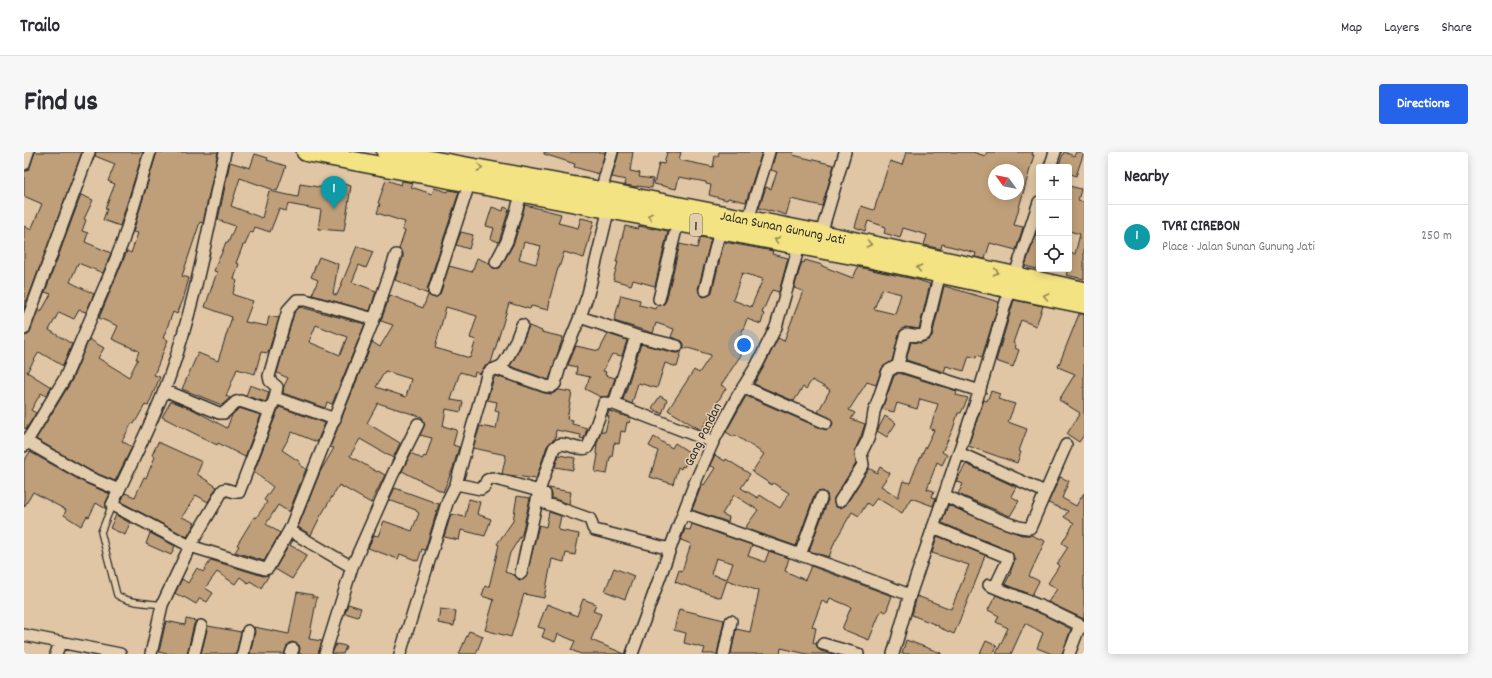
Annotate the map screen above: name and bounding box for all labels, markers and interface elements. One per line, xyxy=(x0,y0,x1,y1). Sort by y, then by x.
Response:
text: Trailo xyxy=(20,14,60,41)
text: Map xyxy=(1341,18,1362,38)
text: Layers xyxy=(1384,18,1419,38)
text: Share xyxy=(1441,18,1472,38)
text: Find us xyxy=(24,84,98,124)
button: Directions xyxy=(1379,84,1468,124)
one-way arrow xyxy=(477,164,483,172)
north arrow xyxy=(988,164,1024,200)
map controls xyxy=(1036,164,1072,272)
button: + xyxy=(1036,164,1072,200)
text: Nearby xyxy=(1124,166,1168,190)
pin: 1 xyxy=(321,176,347,209)
button: − xyxy=(1036,200,1072,236)
street label: Jalan Sunan Gunung Jati xyxy=(718,207,847,251)
one-way arrow xyxy=(647,212,653,221)
road number: 1 xyxy=(690,214,702,236)
text: TVRI CIREBON xyxy=(1162,216,1240,238)
text: 1 xyxy=(1136,227,1138,246)
text: 250 m xyxy=(1421,227,1452,246)
button: locate xyxy=(1036,236,1072,272)
one-way arrow xyxy=(774,237,781,245)
text: Place · Jalan Sunan Gunung Jati xyxy=(1162,238,1315,257)
one-way arrow xyxy=(866,239,872,247)
one-way arrow xyxy=(916,265,922,273)
one-way arrow xyxy=(993,267,999,275)
one-way arrow xyxy=(1043,292,1049,301)
your location xyxy=(734,335,754,355)
street label: Gang Pandan xyxy=(680,400,728,470)

